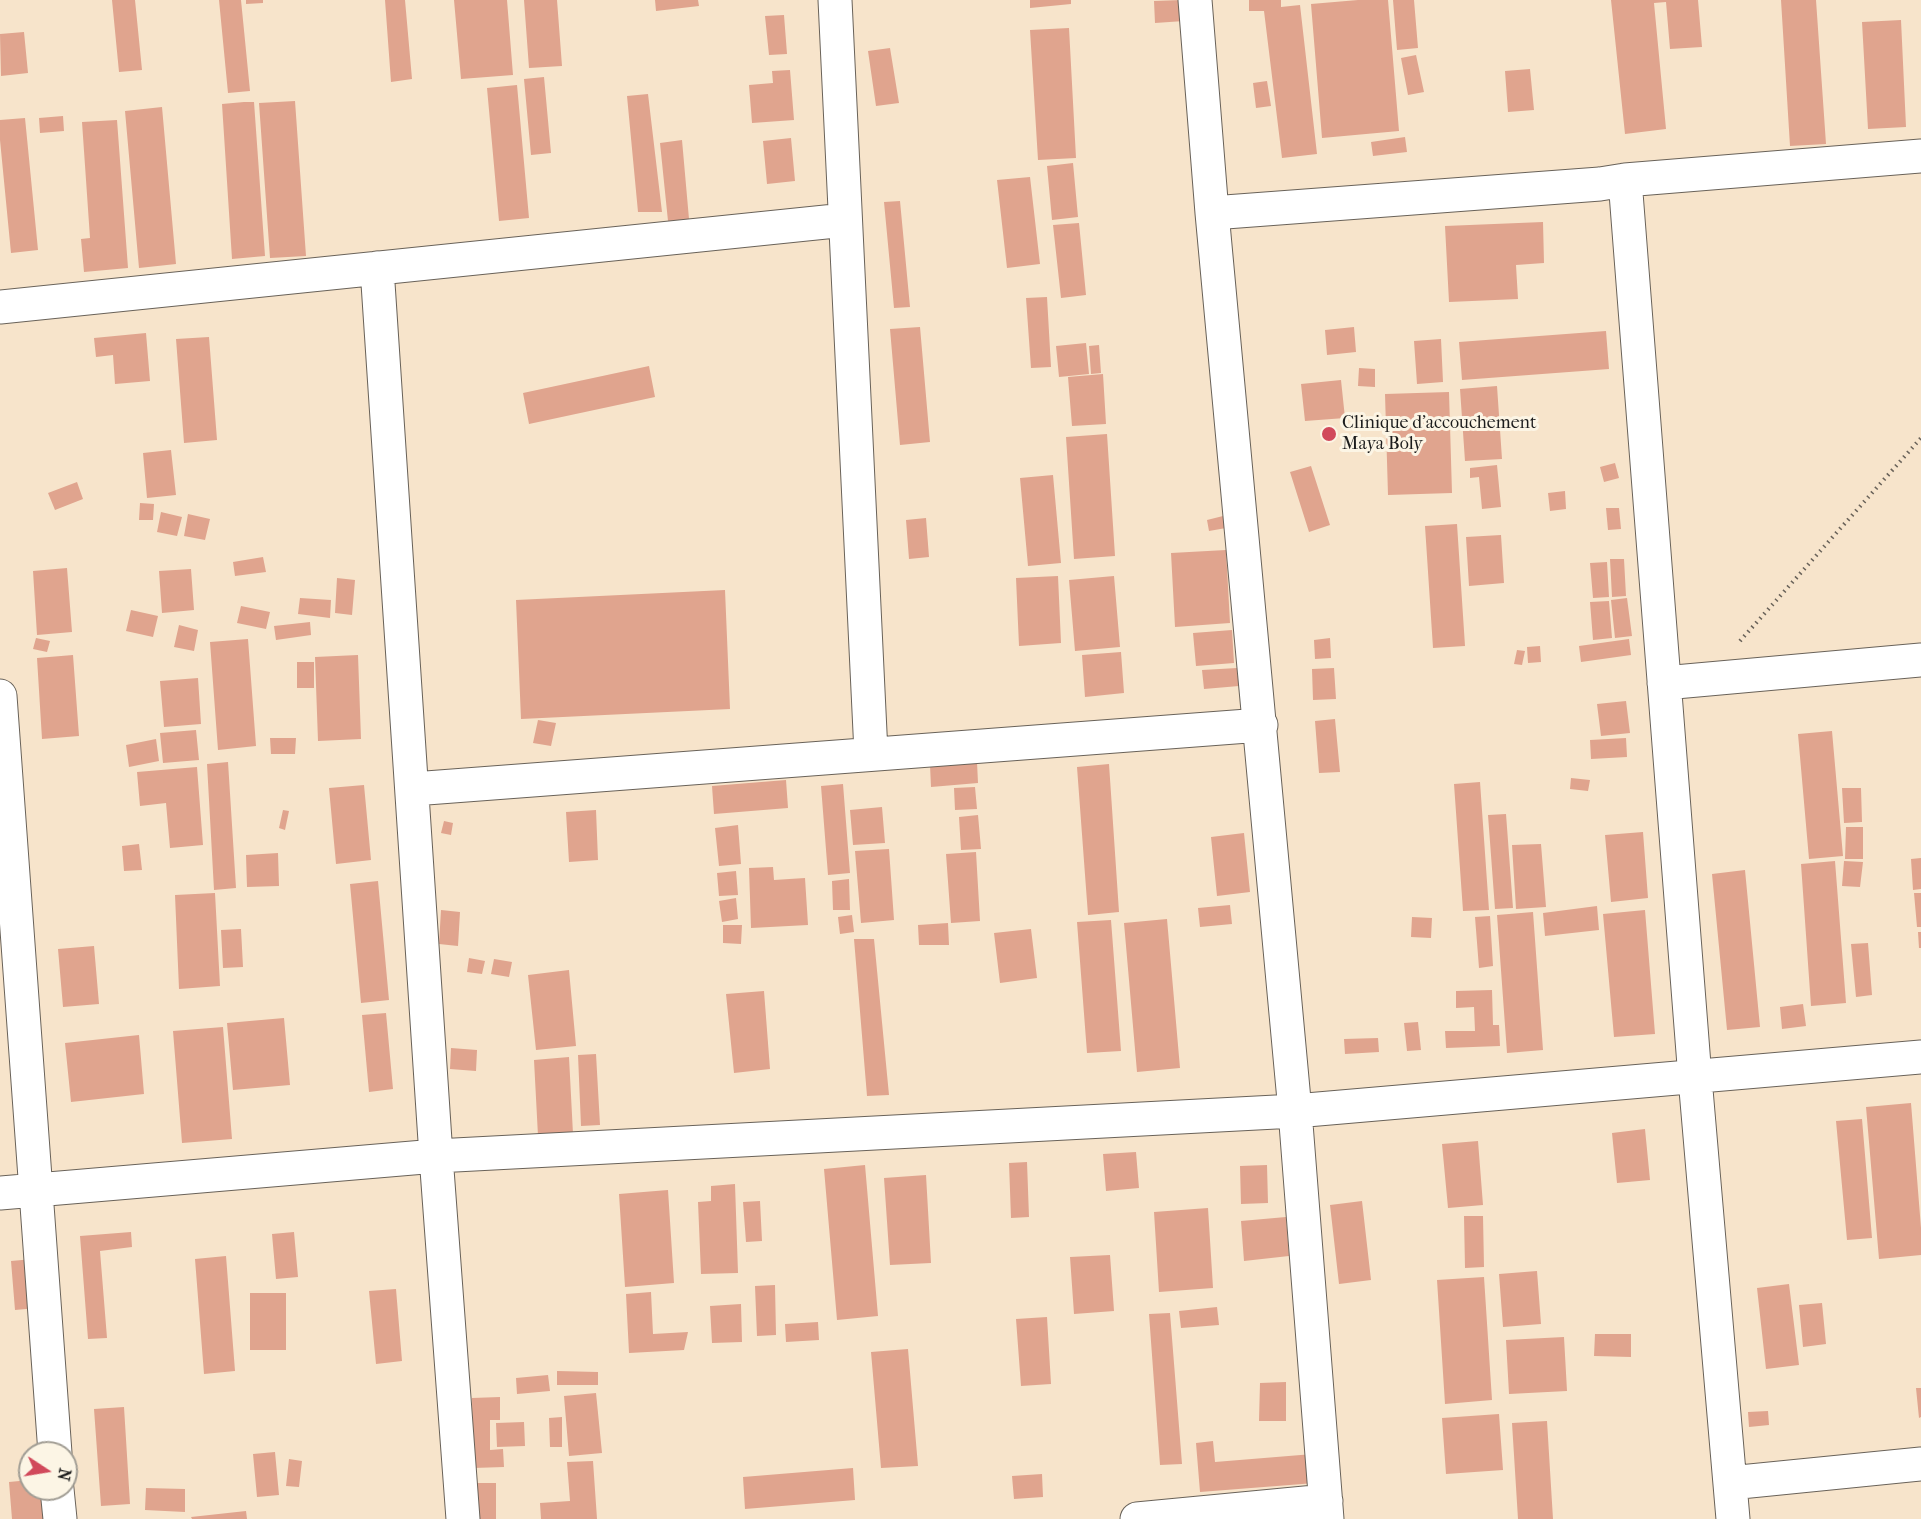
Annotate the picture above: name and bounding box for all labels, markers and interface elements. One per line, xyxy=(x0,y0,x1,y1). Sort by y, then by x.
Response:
place label: Clinique d'accouchement Maya Boly xyxy=(1342,413,1536,456)
marker: Clinique d'accouchement Maya Boly xyxy=(1320,425,1338,443)
north arrow xyxy=(18,1441,78,1501)
text: N xyxy=(54,1467,75,1482)

